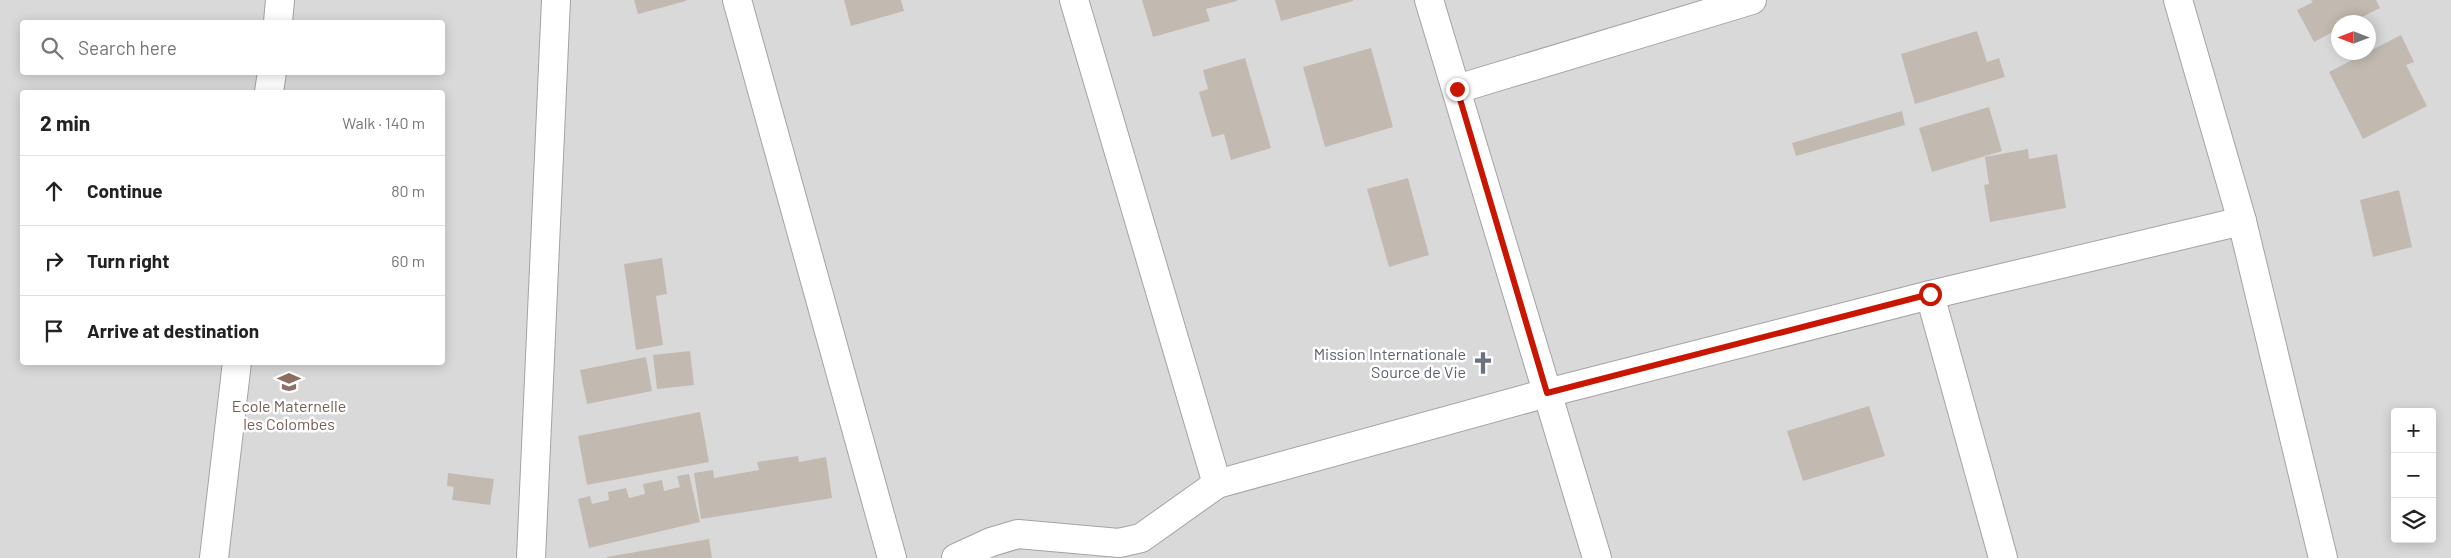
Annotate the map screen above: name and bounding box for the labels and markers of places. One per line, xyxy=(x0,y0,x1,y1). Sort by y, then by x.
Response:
place label: Mission Internationale Source de Vie xyxy=(1314,344,1466,381)
church icon: Mission Internationale Source de Vie xyxy=(1470,350,1496,376)
school or university icon: Ecole Maternelle les Colombes xyxy=(276,369,302,395)
place label: Ecole Maternelle les Colombes xyxy=(232,396,346,433)

